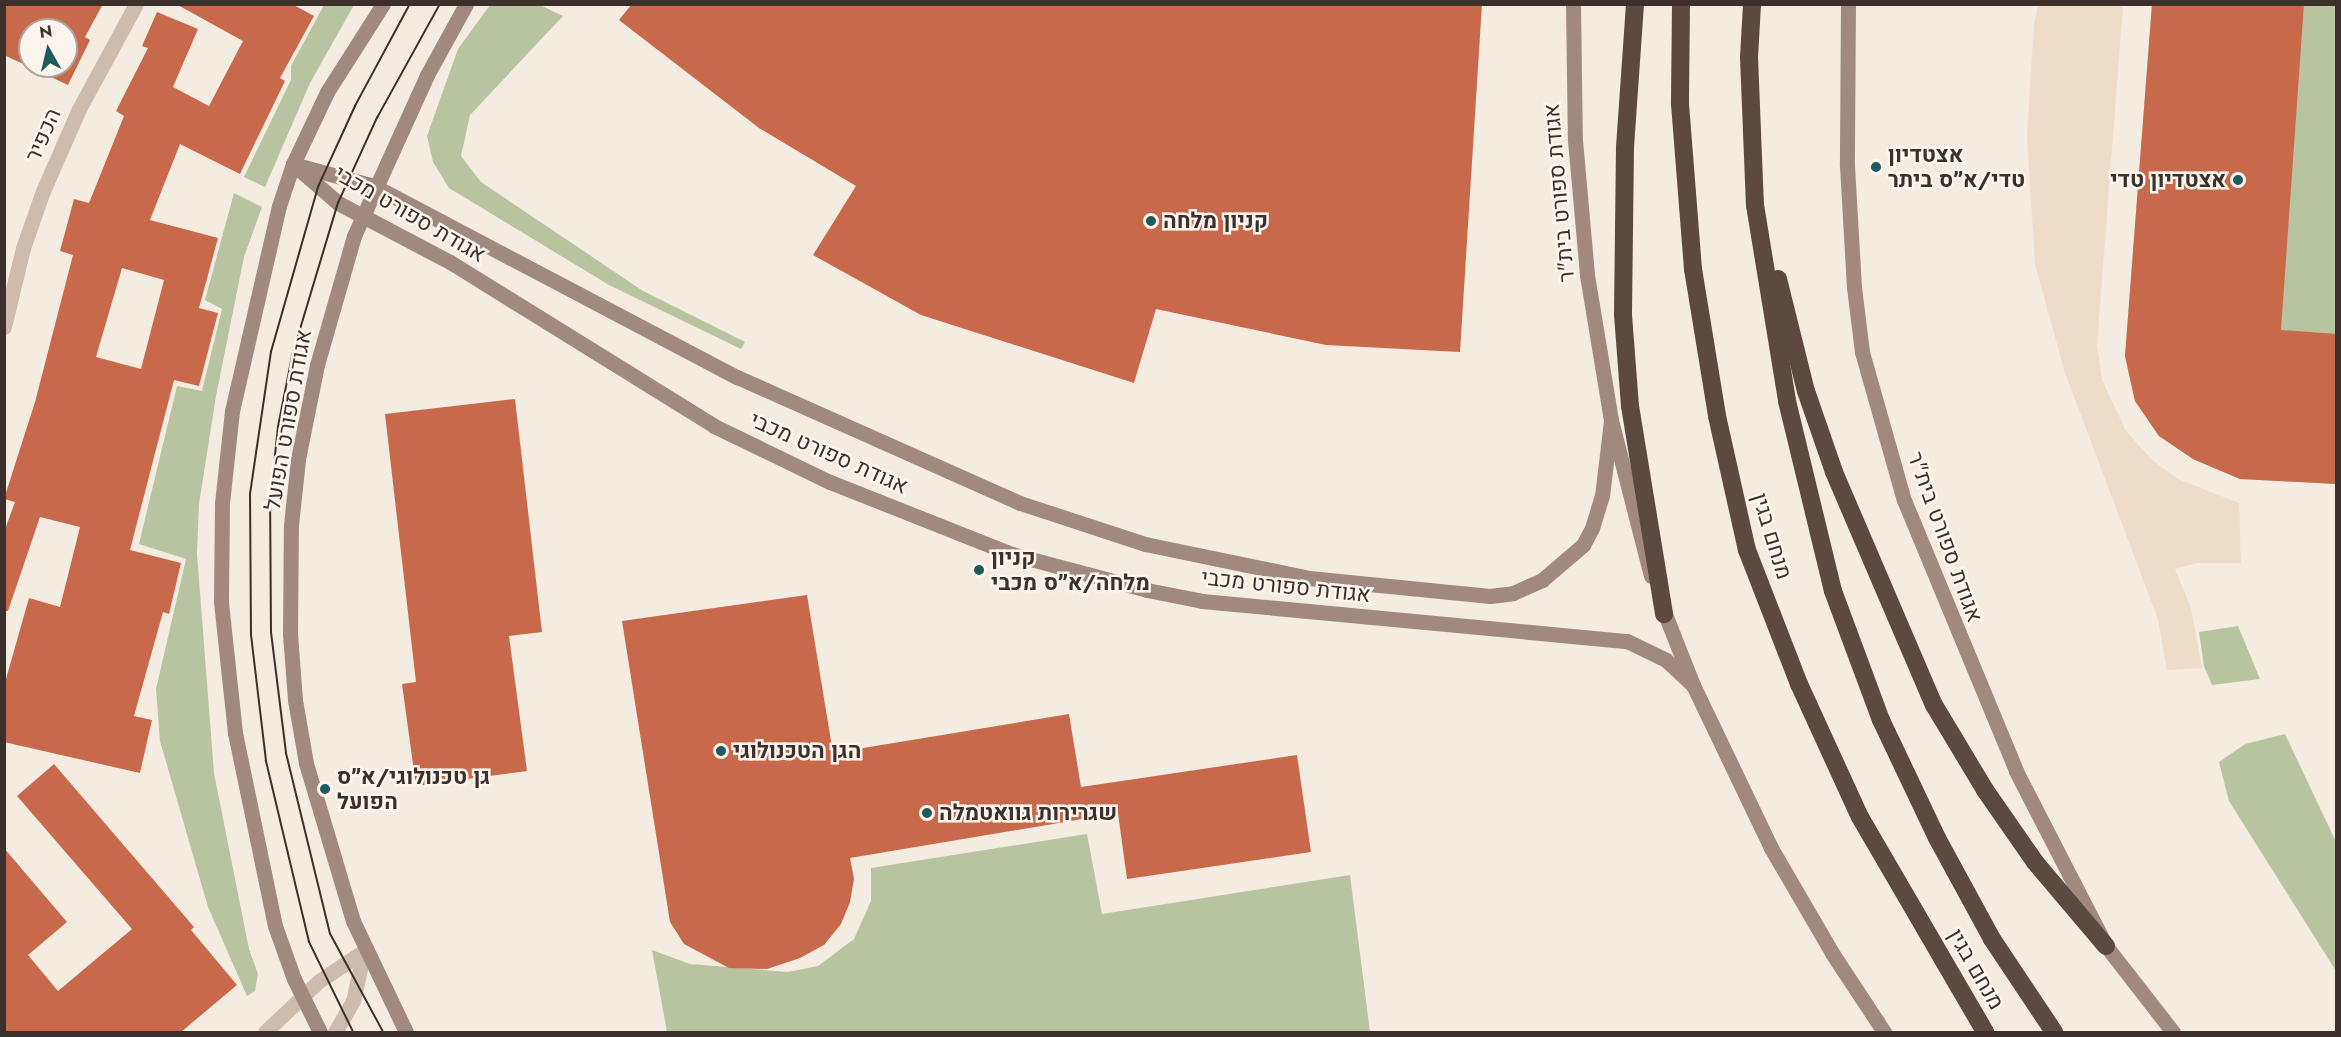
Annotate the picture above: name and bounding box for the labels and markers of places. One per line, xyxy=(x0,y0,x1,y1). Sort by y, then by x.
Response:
place label: אצטדיון טדי/א״ס ביתר xyxy=(1888,141,2025,192)
marker: אצטדיון טדי/א״ס ביתר xyxy=(1869,160,1883,174)
place label: אצטדיון טדי xyxy=(2110,167,2226,193)
marker: אצטדיון טדי xyxy=(2231,173,2245,187)
place label: קניון מלחה xyxy=(1163,208,1268,234)
marker: קניון מלחה xyxy=(1144,214,1158,228)
place label: קניון מלחה/א״ס מכבי xyxy=(991,544,1150,596)
marker: קניון מלחה/א״ס מכבי xyxy=(972,563,986,577)
place label: הגן הטכנולוגי xyxy=(733,738,861,764)
marker: הגן הטכנולוגי xyxy=(714,744,728,758)
place label: גן טכנולוגי/א״ס הפועל xyxy=(337,763,490,814)
marker: גן טכנולוגי/א״ס הפועל xyxy=(318,782,332,796)
place label: שגרירות גוואטמלה xyxy=(939,800,1117,826)
marker: שגרירות גוואטמלה xyxy=(920,806,934,820)

